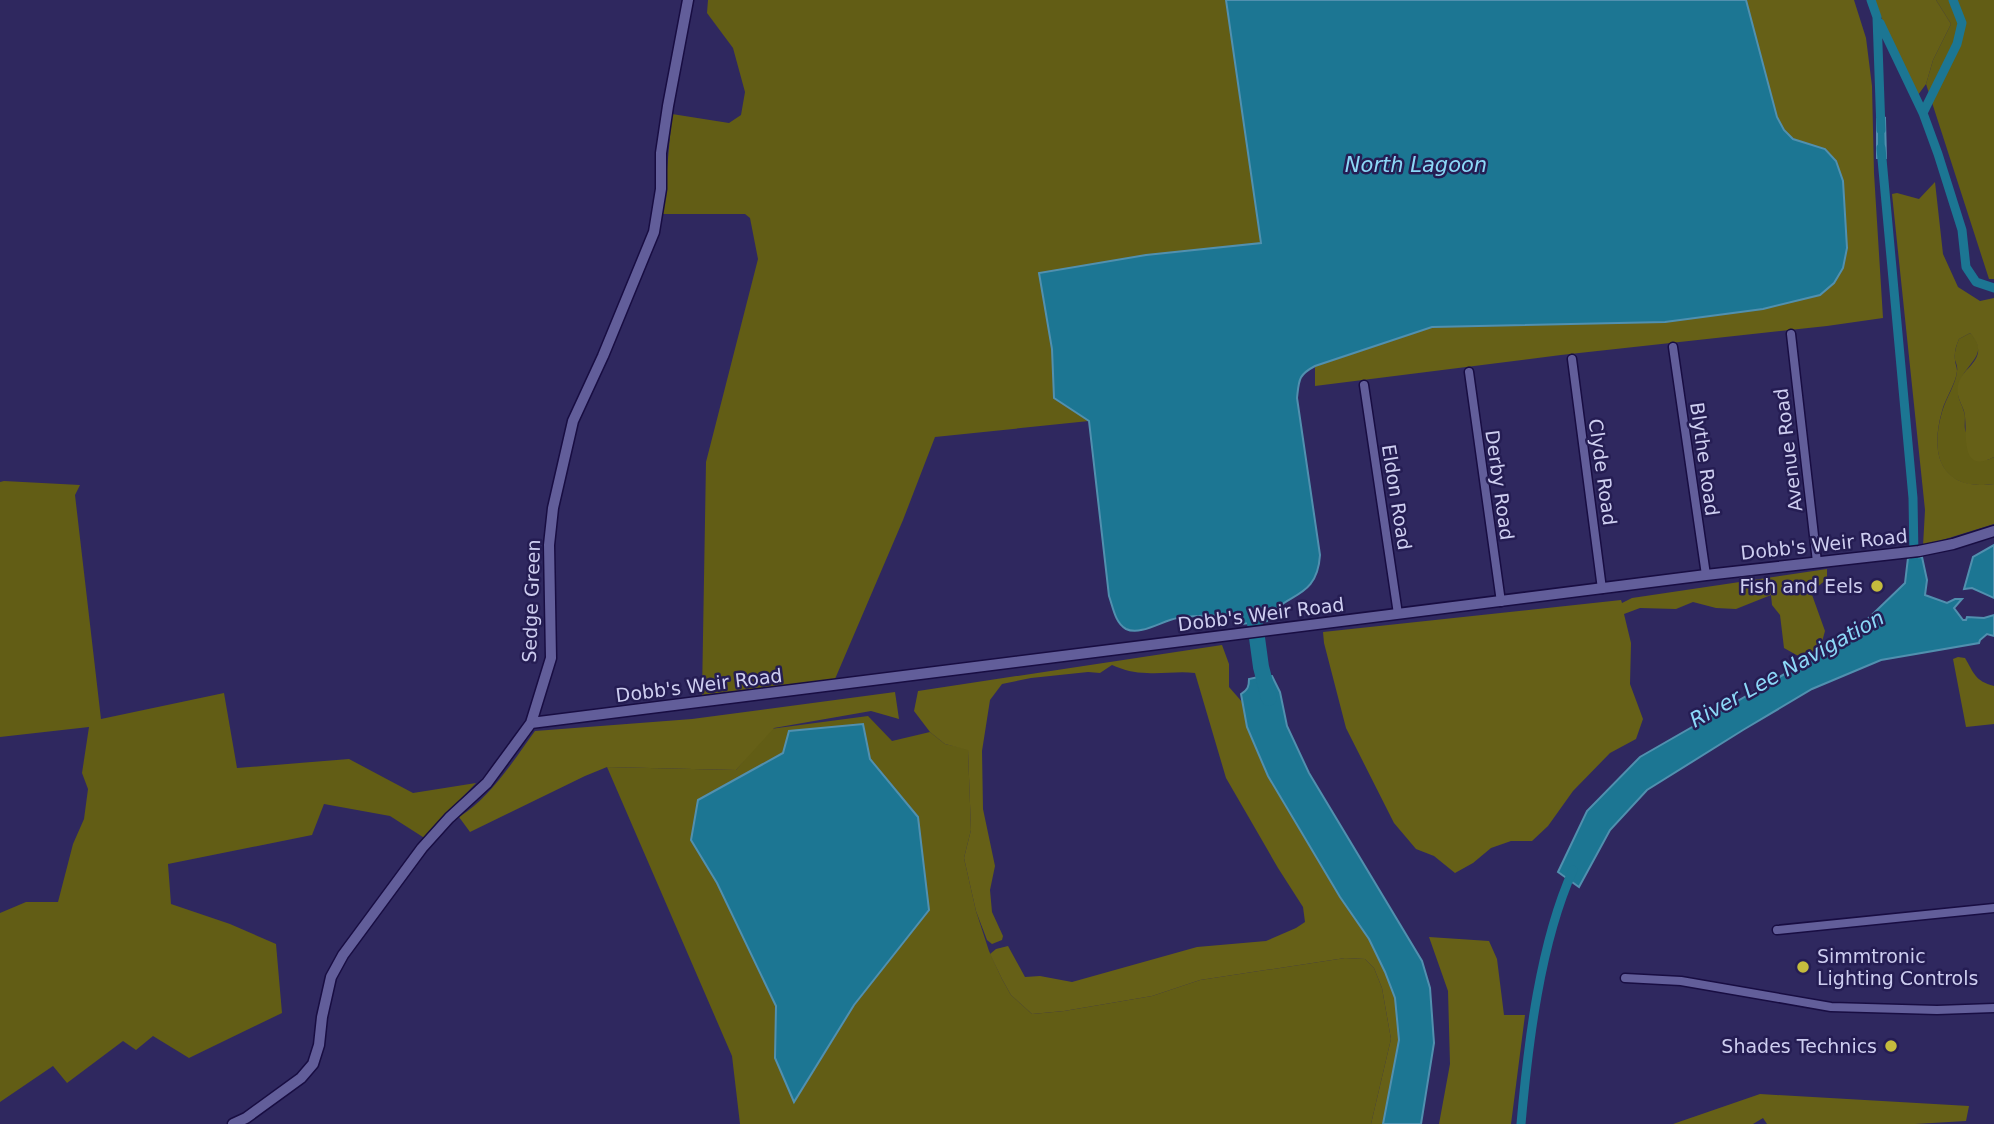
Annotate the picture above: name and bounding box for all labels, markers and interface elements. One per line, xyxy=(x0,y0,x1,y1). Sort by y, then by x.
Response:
water label: North Lagoon xyxy=(1345,153,1487,177)
street label: Avenue Road xyxy=(1770,387,1806,513)
street label: Blythe Road xyxy=(1686,401,1724,517)
street label: Clyde Road xyxy=(1585,417,1621,527)
street label: Derby Road xyxy=(1481,428,1519,542)
street label: Eldon Road xyxy=(1378,443,1416,551)
street label: Dobb's Weir Road xyxy=(1739,524,1909,564)
street label: Sedge Green xyxy=(518,539,544,663)
place label: Fish and Eels xyxy=(1740,575,1863,597)
marker: Fish and Eels xyxy=(1869,578,1885,594)
street label: Dobb's Weir Road xyxy=(1176,593,1346,635)
water label: River Lee Navigation xyxy=(1686,606,1888,732)
street label: Dobb's Weir Road xyxy=(614,664,784,706)
place label: Simmtronic Lighting Controls xyxy=(1817,945,1978,989)
marker: Simmtronic Lighting Controls xyxy=(1795,959,1811,975)
place label: Shades Technics xyxy=(1721,1035,1877,1057)
marker: Shades Technics xyxy=(1883,1038,1899,1054)

